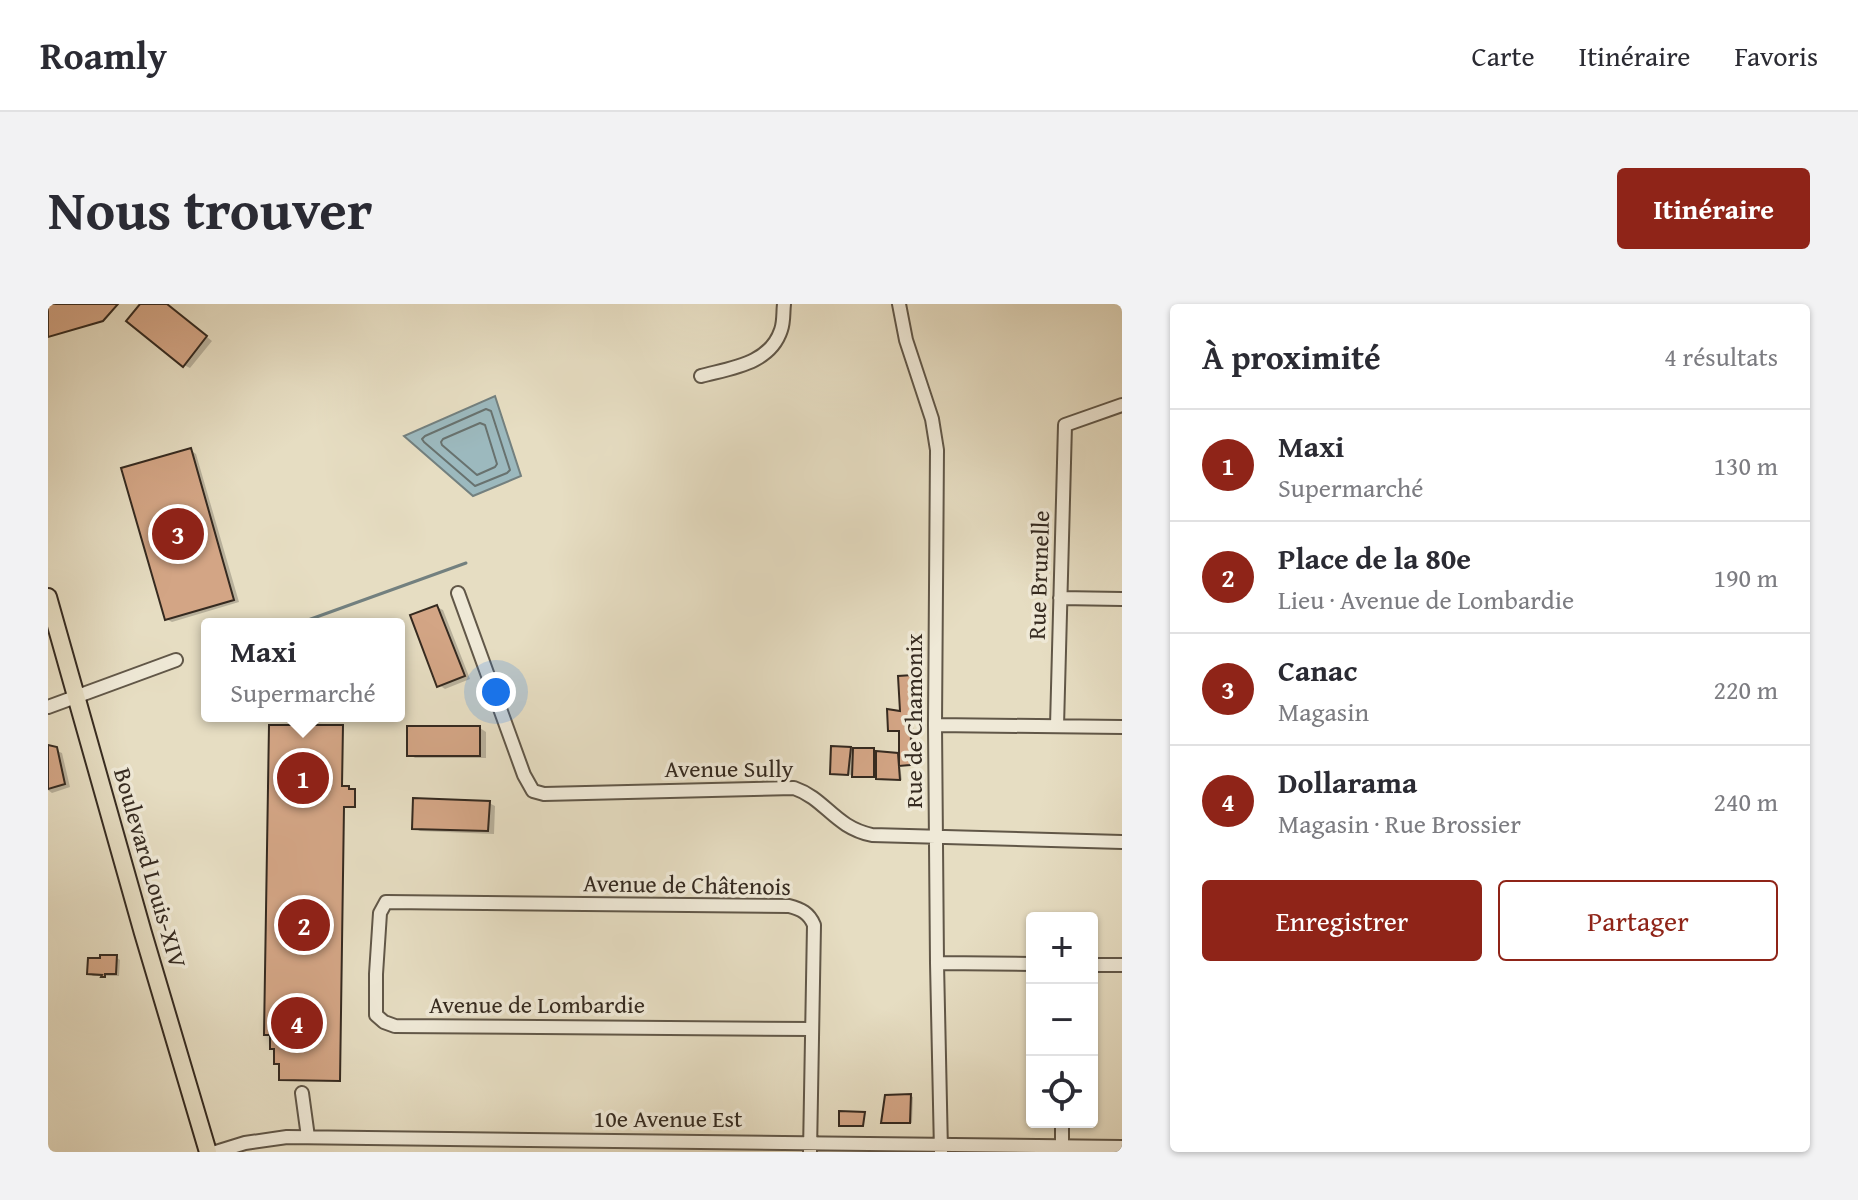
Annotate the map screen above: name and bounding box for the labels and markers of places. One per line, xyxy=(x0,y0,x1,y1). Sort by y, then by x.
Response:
pin: 3 xyxy=(152,504,204,564)
pin: 1 xyxy=(277,748,329,808)
pin: 2 xyxy=(278,895,330,955)
pin: 4 xyxy=(271,993,323,1053)

